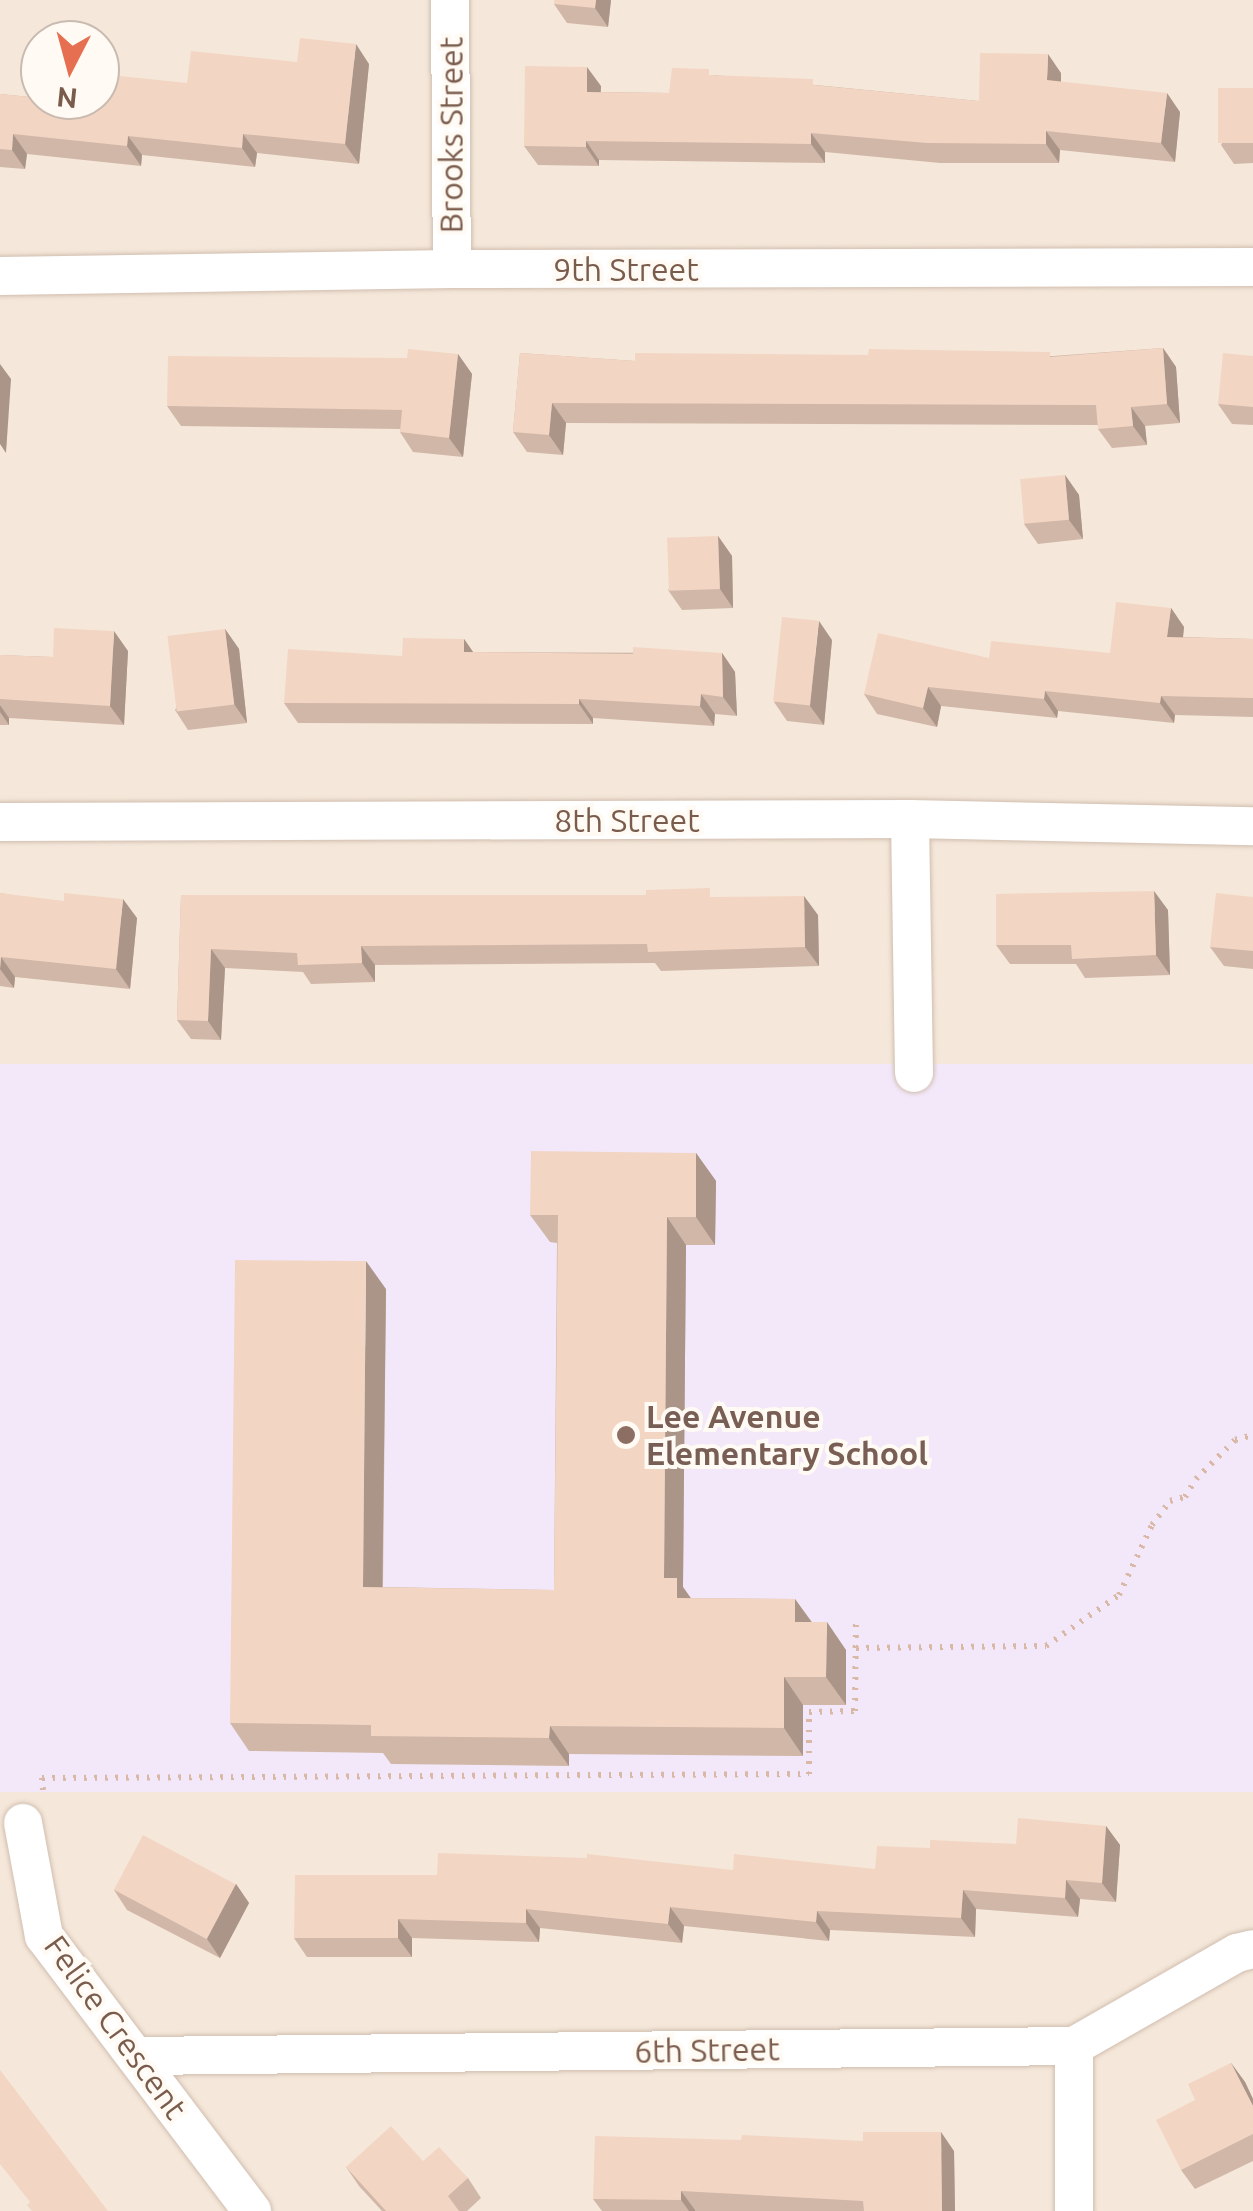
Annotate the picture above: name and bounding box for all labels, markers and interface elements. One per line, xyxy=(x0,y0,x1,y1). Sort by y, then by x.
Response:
north arrow xyxy=(20,20,120,120)
street label: Brooks Street xyxy=(432,37,470,233)
text: N xyxy=(55,82,79,115)
street label: 9th Street xyxy=(553,250,699,288)
street label: 8th Street xyxy=(554,801,700,839)
place label: Lee Avenue Elementary School xyxy=(646,1398,928,1473)
marker: Lee Avenue Elementary School xyxy=(615,1424,637,1446)
street label: Felice Crescent xyxy=(37,1928,195,2126)
street label: 6th Street xyxy=(634,2030,780,2070)

